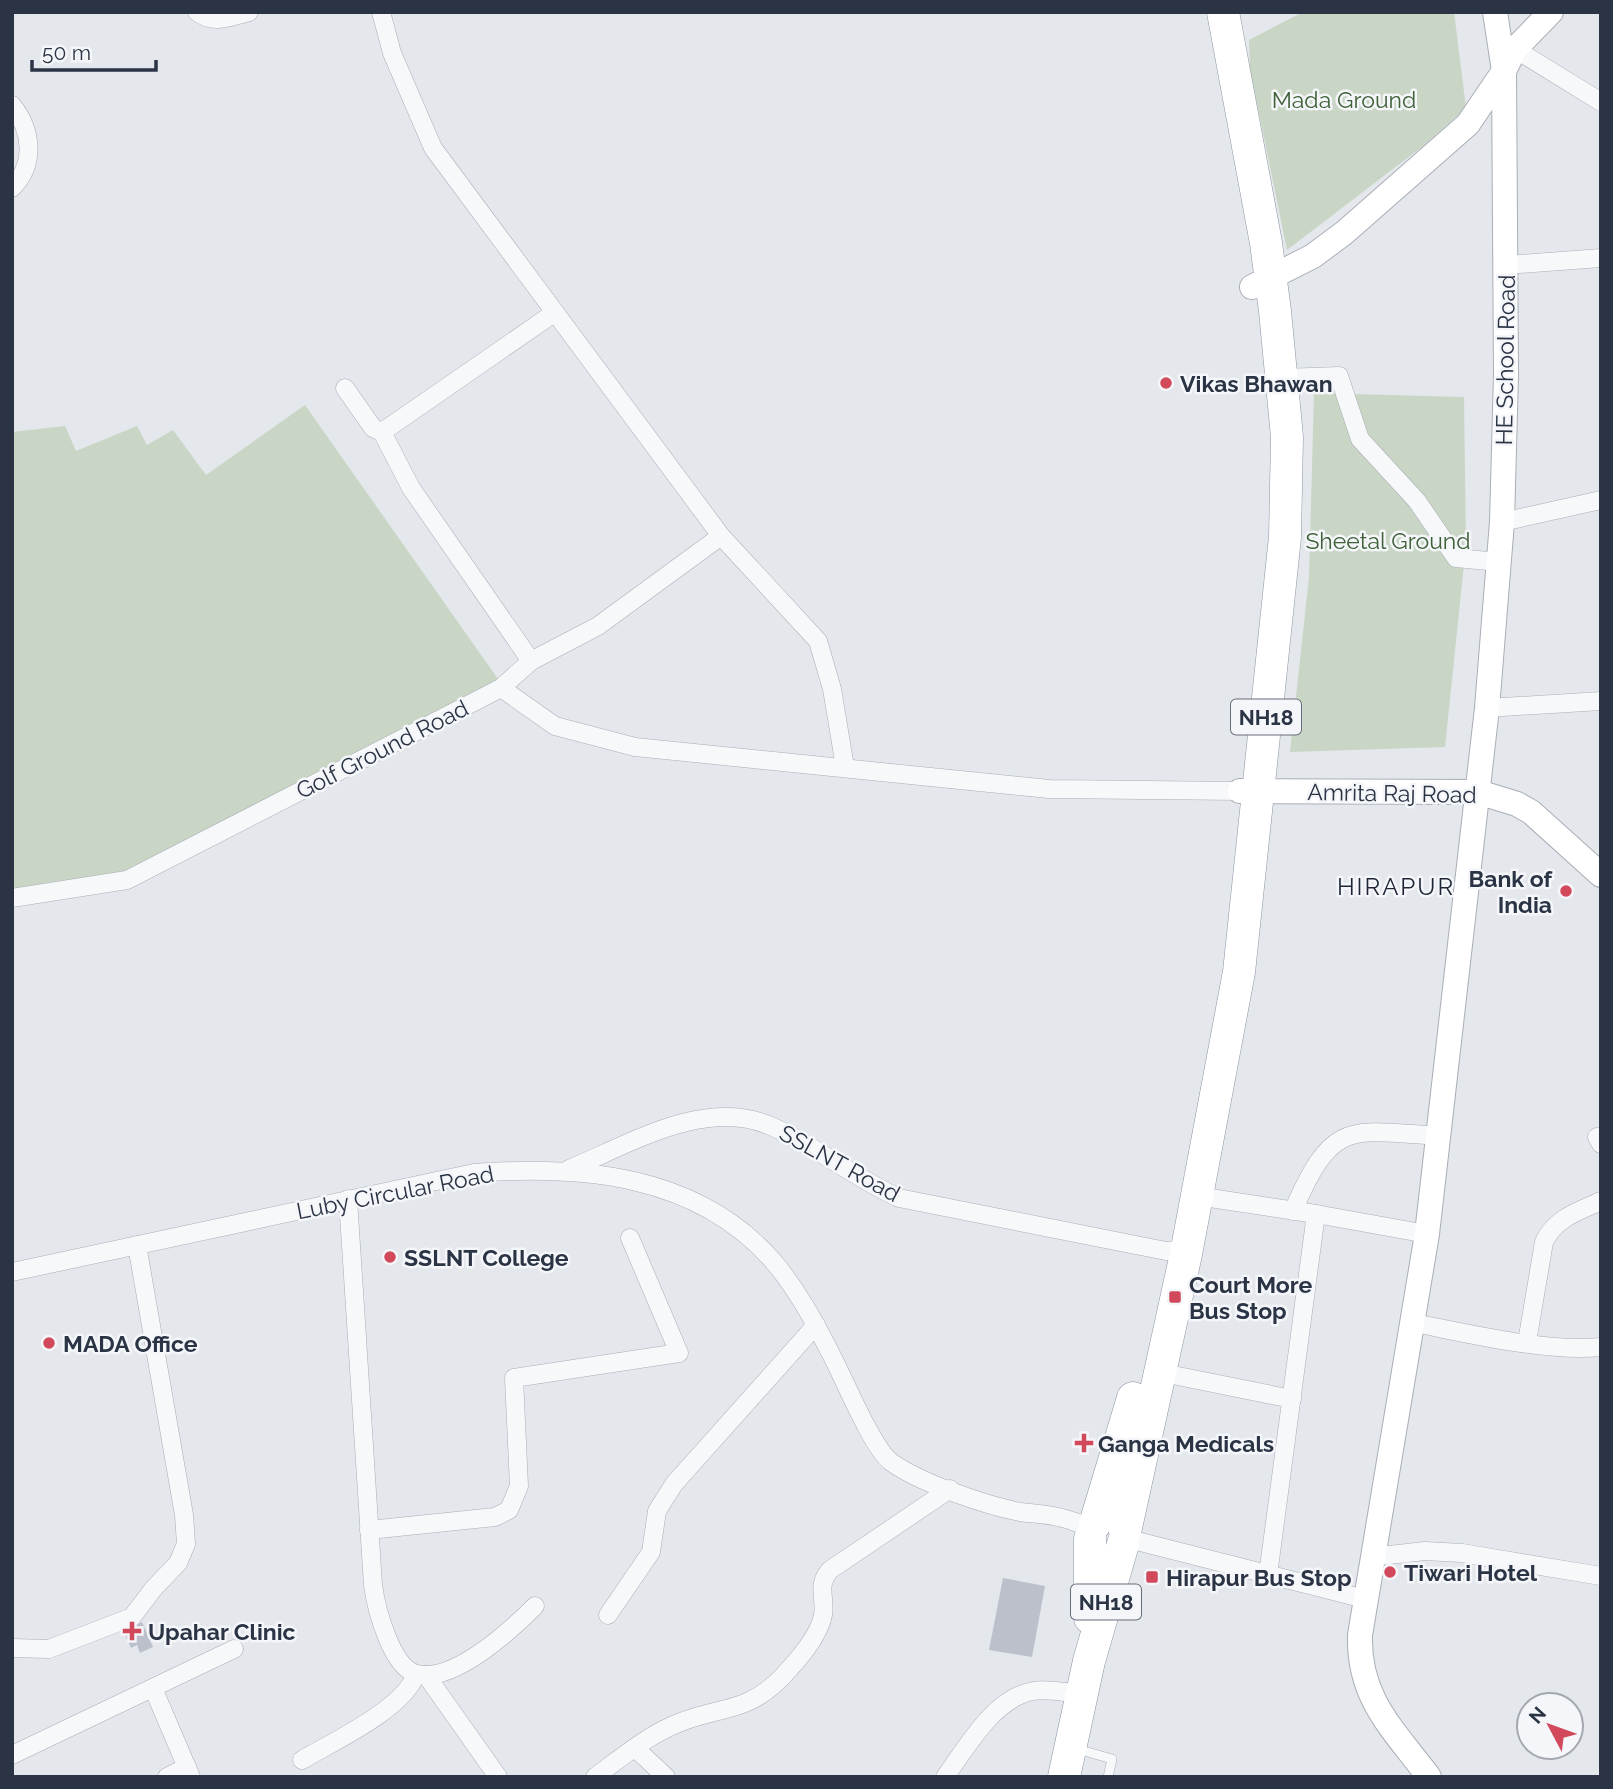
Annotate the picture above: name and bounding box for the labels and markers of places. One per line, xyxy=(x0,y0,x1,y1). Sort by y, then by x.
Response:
place label: Vikas Bhawan xyxy=(1180,370,1333,397)
marker: Vikas Bhawan xyxy=(1158,375,1174,391)
place label: Bank of India xyxy=(1469,865,1553,918)
marker: Bank of India xyxy=(1558,883,1574,899)
place label: SSLNT College xyxy=(404,1244,569,1271)
marker: SSLNT College xyxy=(382,1249,398,1265)
place label: Court More Bus Stop xyxy=(1189,1271,1313,1324)
marker: Court More Bus Stop xyxy=(1167,1289,1183,1305)
place label: MADA Office xyxy=(63,1330,198,1357)
marker: MADA Office xyxy=(41,1335,57,1351)
place label: Ganga Medicals xyxy=(1098,1430,1274,1457)
marker: Ganga Medicals xyxy=(1076,1435,1092,1451)
place label: Tiwari Hotel xyxy=(1404,1559,1538,1586)
place label: Hirapur Bus Stop xyxy=(1166,1564,1351,1591)
marker: Tiwari Hotel xyxy=(1382,1564,1398,1580)
marker: Hirapur Bus Stop xyxy=(1144,1569,1160,1585)
place label: Upahar Clinic xyxy=(148,1618,296,1645)
marker: Upahar Clinic xyxy=(122,1621,142,1641)

